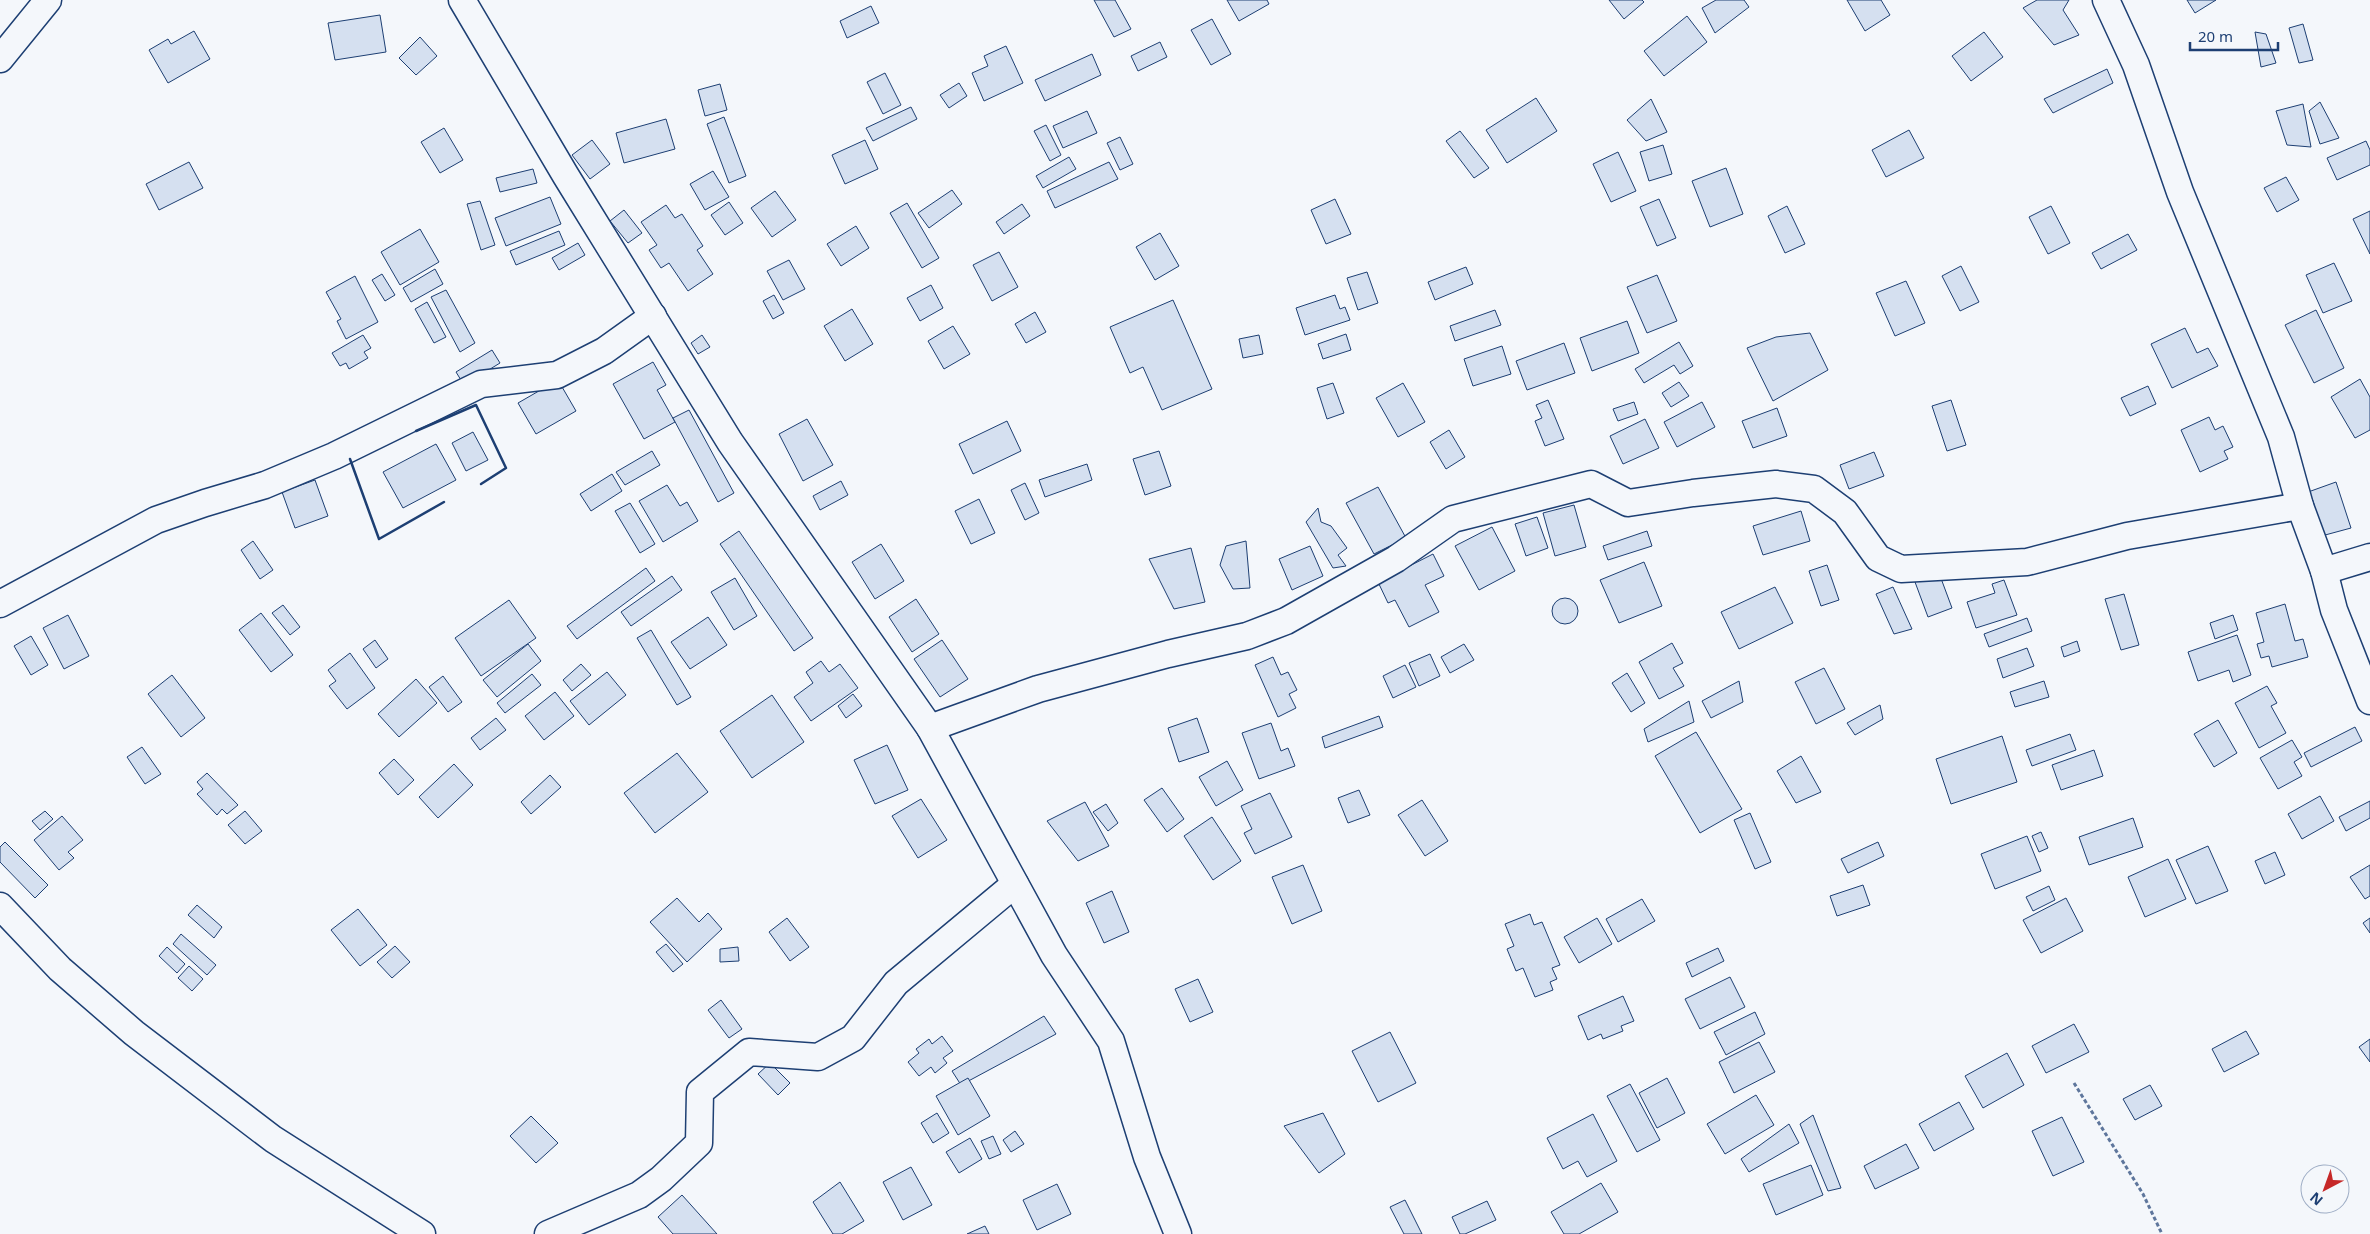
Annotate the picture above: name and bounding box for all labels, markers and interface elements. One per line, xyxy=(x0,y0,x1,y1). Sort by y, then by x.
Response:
scale bar xyxy=(2190,20,2278,52)
text: 20 m xyxy=(2198,26,2233,46)
north arrow xyxy=(2300,1164,2350,1214)
text: N xyxy=(2306,1188,2327,1210)

